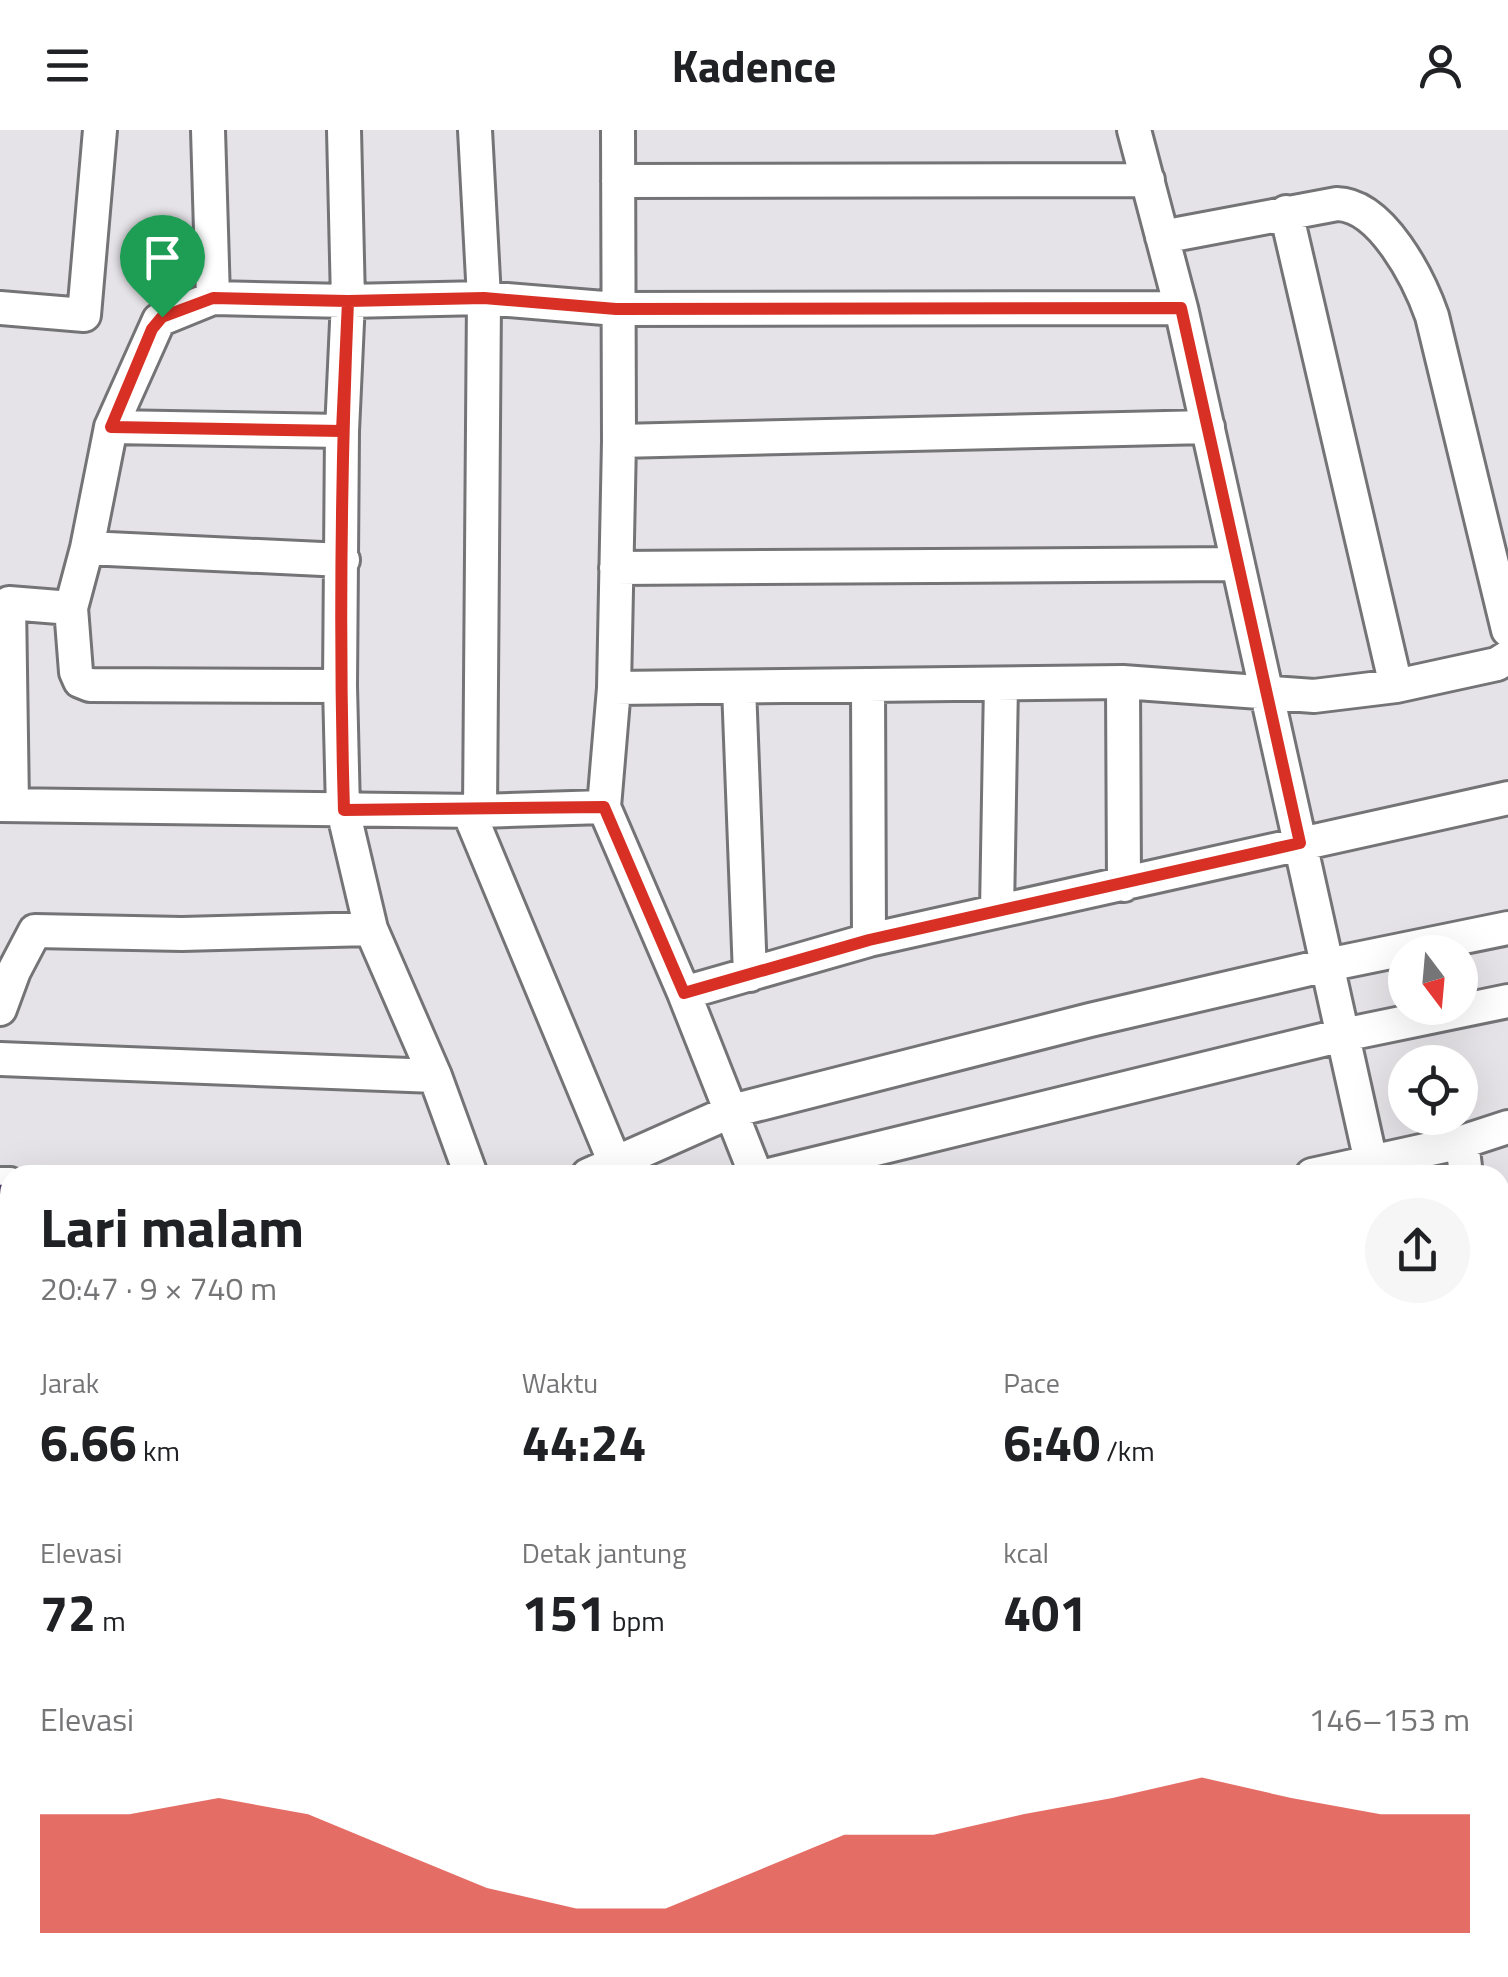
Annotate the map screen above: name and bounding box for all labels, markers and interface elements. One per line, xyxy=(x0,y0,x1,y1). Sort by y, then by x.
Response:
text: Kadence xyxy=(672,31,836,99)
icon: menu xyxy=(40,38,95,93)
icon: person xyxy=(1413,38,1468,93)
pin xyxy=(120,215,205,318)
icon: arrive xyxy=(135,230,190,285)
north arrow xyxy=(1388,935,1478,1025)
map controls xyxy=(1388,935,1478,1135)
button: locate xyxy=(1388,1045,1478,1135)
text: Lari malam xyxy=(40,1185,304,1268)
button: share xyxy=(1365,1198,1470,1303)
text: 20:47 · 9 × 740 m xyxy=(40,1264,277,1312)
text: Jarak xyxy=(40,1361,99,1404)
text: Waktu xyxy=(522,1361,598,1404)
text: Pace xyxy=(1003,1361,1060,1404)
text: 6.66 xyxy=(40,1404,137,1480)
text: 44:24 xyxy=(522,1404,646,1480)
text: 6:40 xyxy=(1003,1404,1100,1480)
text: km xyxy=(137,1429,180,1472)
text: /km xyxy=(1100,1429,1155,1472)
text: Elevasi xyxy=(40,1531,122,1574)
text: Detak jantung xyxy=(522,1531,686,1574)
text: kcal xyxy=(1003,1531,1049,1574)
text: 72 xyxy=(40,1574,96,1650)
text: 151 xyxy=(522,1574,606,1650)
text: 401 xyxy=(1003,1574,1087,1650)
text: m xyxy=(96,1599,126,1642)
text: bpm xyxy=(606,1599,665,1642)
text: Elevasi xyxy=(40,1695,134,1743)
text: 146–153 m xyxy=(1308,1695,1470,1743)

